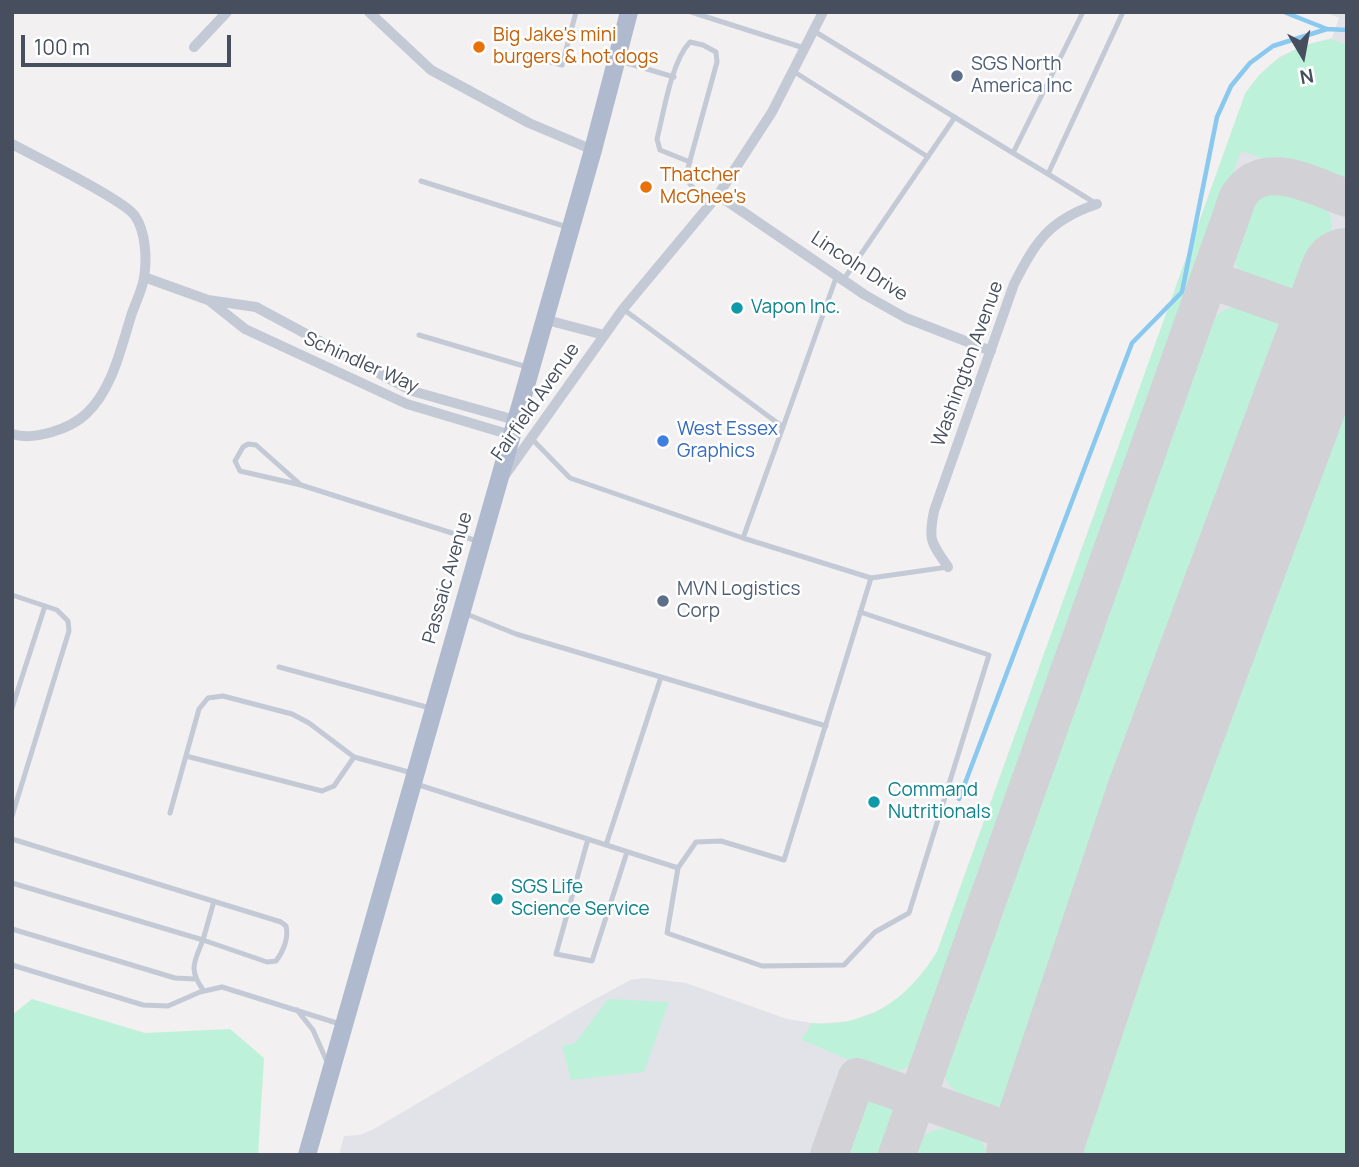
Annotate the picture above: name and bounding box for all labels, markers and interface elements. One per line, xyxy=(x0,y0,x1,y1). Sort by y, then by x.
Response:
scale bar xyxy=(24,21,234,65)
north arrow xyxy=(1268,21,1338,91)
place label: Big Jake's mini burgers & hot dogs xyxy=(493,25,658,69)
text: 100 m xyxy=(34,33,90,61)
marker: Big Jake's mini burgers & hot dogs xyxy=(471,39,487,55)
place label: SGS North America Inc xyxy=(971,54,1072,98)
text: N xyxy=(1298,63,1316,91)
marker: SGS North America Inc xyxy=(949,68,965,84)
place label: Thatcher McGhee's xyxy=(660,165,746,209)
marker: Thatcher McGhee's xyxy=(638,179,654,195)
street label: Lincoln Drive xyxy=(806,227,912,307)
street label: Washington Avenue xyxy=(927,278,1009,450)
place label: Vapon Inc. xyxy=(751,297,840,319)
marker: Vapon Inc. xyxy=(729,300,745,316)
street label: Schindler Way xyxy=(300,327,422,399)
street label: Fairfield Avenue xyxy=(487,339,585,465)
place label: West Essex Graphics xyxy=(677,419,778,463)
marker: West Essex Graphics xyxy=(655,433,671,449)
street label: Passaic Avenue xyxy=(418,510,478,646)
place label: MVN Logistics Corp xyxy=(677,579,800,623)
marker: MVN Logistics Corp xyxy=(655,593,671,609)
place label: Command Nutritionals xyxy=(888,780,991,824)
marker: Command Nutritionals xyxy=(866,794,882,810)
place label: SGS Life Science Service xyxy=(511,877,650,921)
marker: SGS Life Science Service xyxy=(489,891,505,907)

